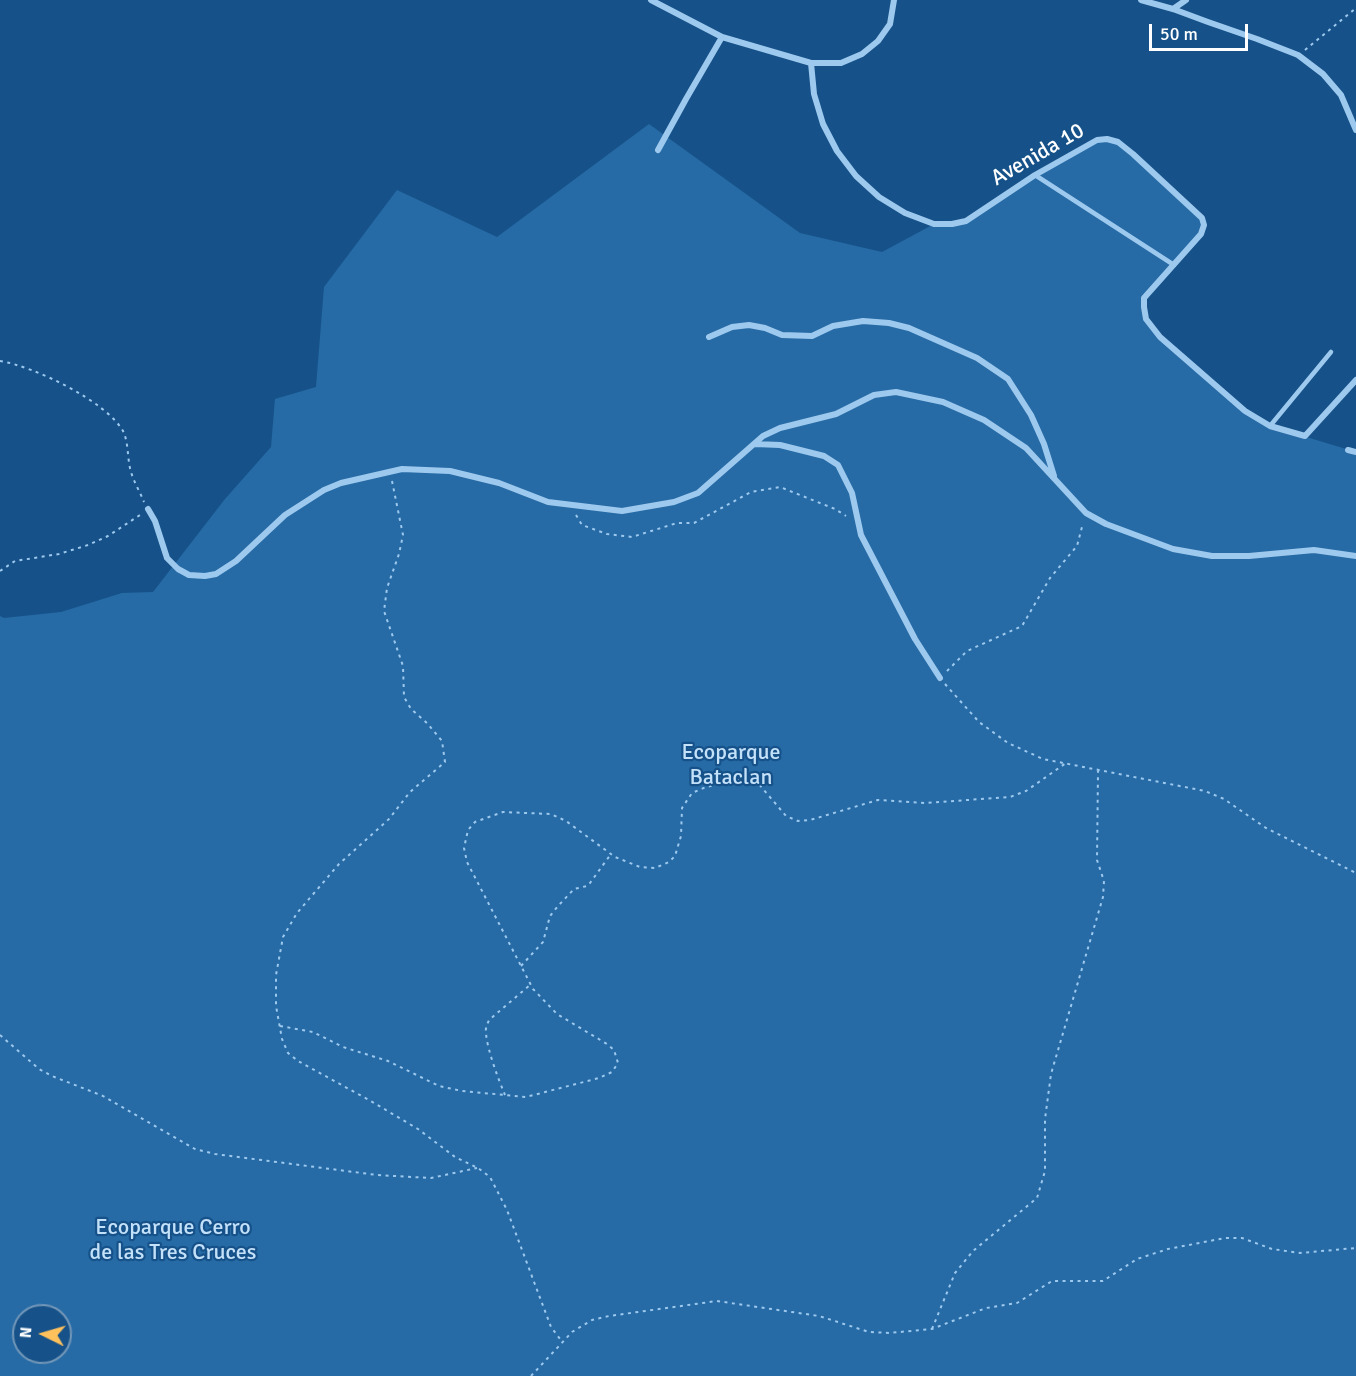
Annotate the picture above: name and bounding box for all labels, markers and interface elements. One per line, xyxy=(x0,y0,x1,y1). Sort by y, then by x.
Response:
scale bar xyxy=(1152,12,1251,50)
text: 50 m xyxy=(1160,23,1198,45)
street label: Avenida 10 xyxy=(987,118,1089,192)
park label: Ecoparque Bataclan xyxy=(681,740,781,792)
park label: Ecoparque Cerro de las Tres Cruces xyxy=(90,1215,256,1266)
north arrow xyxy=(12,1304,72,1364)
text: N xyxy=(16,1326,37,1339)

